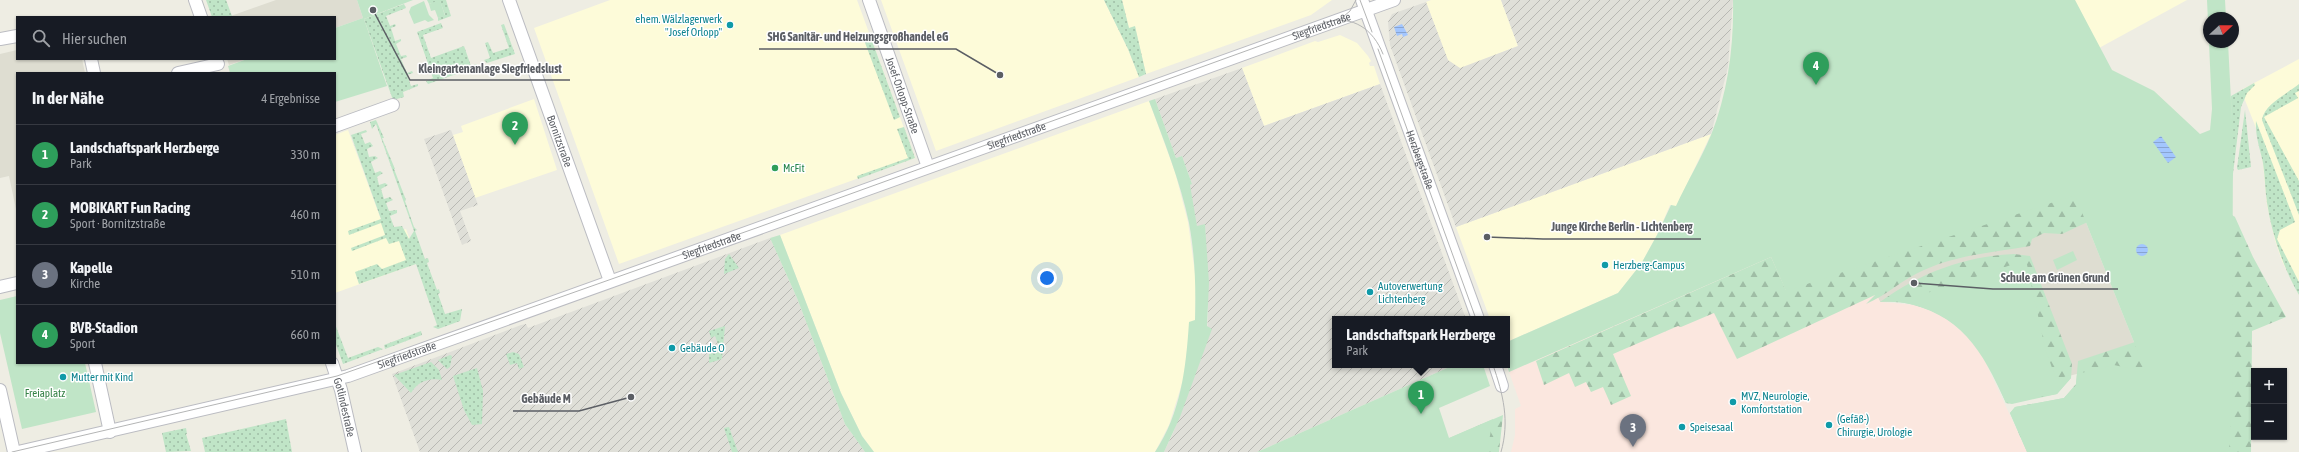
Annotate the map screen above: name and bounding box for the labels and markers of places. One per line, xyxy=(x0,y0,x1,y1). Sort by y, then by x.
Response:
place label: ehem. Wälzlagerwerk "Josef Orlopp" xyxy=(635,13,722,38)
marker: ehem. Wälzlagerwerk "Josef Orlopp" xyxy=(725,20,735,30)
callout: SHG Sanitär- und Heizungsgroßhandel eG xyxy=(759,25,956,49)
pin: 4 xyxy=(1803,52,1829,85)
callout: Kleingartenanlage Siegfriedslust xyxy=(410,56,570,80)
pin: 2 xyxy=(502,112,528,145)
place label: McFit xyxy=(783,162,805,174)
marker: McFit xyxy=(770,163,780,173)
callout: Junge Kirche Berlin - Lichtenberg xyxy=(1543,215,1701,239)
place label: Herzberg-Campus xyxy=(1613,259,1685,271)
marker: Herzberg-Campus xyxy=(1600,260,1610,270)
callout: Schule am Grünen Grund xyxy=(1993,265,2118,289)
place label: Autoverwertung Lichtenberg xyxy=(1378,280,1443,305)
marker: Autoverwertung Lichtenberg xyxy=(1365,287,1375,297)
place label: Gebäude O xyxy=(680,342,725,354)
marker: Gebäude O xyxy=(667,343,677,353)
place label: Mutter mit Kind xyxy=(71,371,133,383)
marker: Mutter mit Kind xyxy=(58,372,68,382)
pin: 1 xyxy=(1408,381,1434,414)
callout: Gebäude M xyxy=(513,387,579,411)
place label: MVZ, Neurologie, Komfortstation xyxy=(1741,390,1810,415)
marker: MVZ, Neurologie, Komfortstation xyxy=(1728,397,1738,407)
place label: (Gefäß-) Chirurgie, Urologie xyxy=(1837,413,1912,438)
pin: 3 xyxy=(1620,414,1646,447)
marker: (Gefäß-) Chirurgie, Urologie xyxy=(1824,420,1834,430)
place label: Speisesaal xyxy=(1690,421,1733,433)
marker: Speisesaal xyxy=(1677,422,1687,432)

